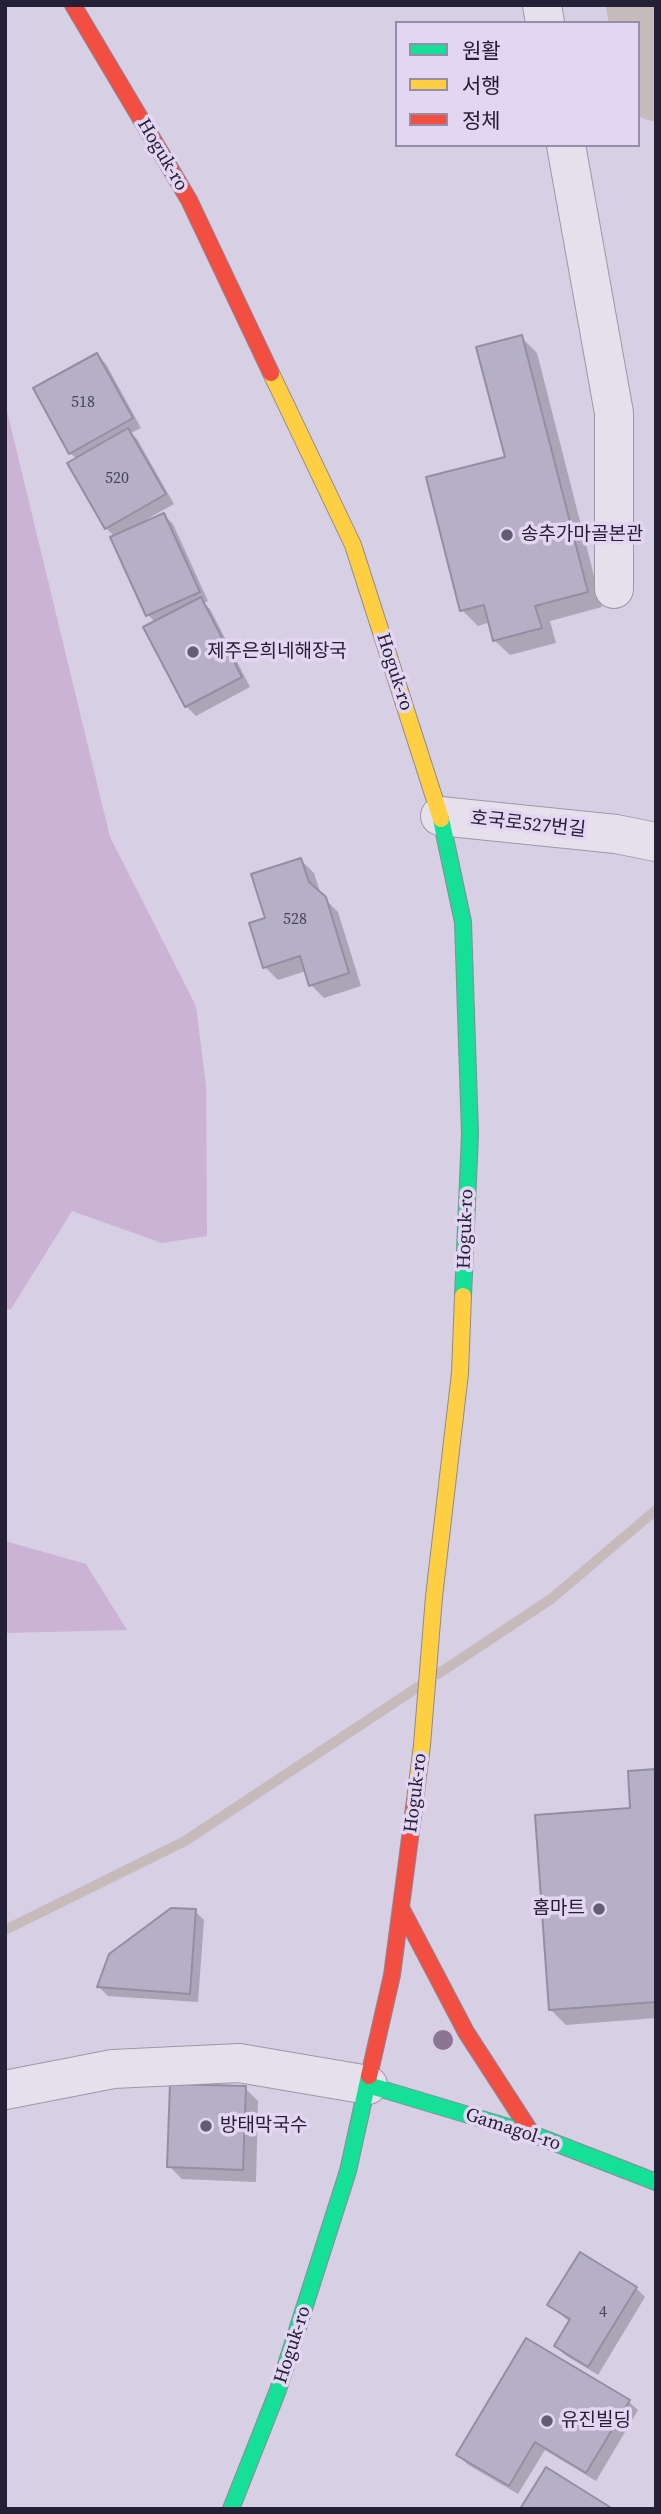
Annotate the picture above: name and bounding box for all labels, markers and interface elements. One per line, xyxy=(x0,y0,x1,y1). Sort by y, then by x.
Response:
legend xyxy=(395,21,640,147)
text: 원활 xyxy=(462,36,501,65)
text: 서행 xyxy=(462,71,501,100)
text: 정체 xyxy=(462,106,501,135)
street label: Hoguk-ro xyxy=(132,115,192,195)
house number: 518 xyxy=(71,393,95,413)
house number: 520 xyxy=(105,469,129,489)
place label: 송추가마골본관 xyxy=(521,524,643,546)
marker: 송추가마골본관 xyxy=(499,527,515,543)
street label: Hoguk-ro xyxy=(371,630,417,714)
place label: 제주은희네해장국 xyxy=(207,641,347,663)
marker: 제주은희네해장국 xyxy=(185,644,201,660)
street label: 호국로527번길 xyxy=(469,808,587,842)
house number: 528 xyxy=(283,910,307,930)
street label: Hoguk-ro xyxy=(453,1189,479,1269)
street label: Hoguk-ro xyxy=(400,1752,432,1834)
place label: 홈마트 xyxy=(533,1898,585,1920)
marker: 홈마트 xyxy=(591,1901,607,1917)
street label: Gamagol-ro xyxy=(462,2104,564,2156)
place label: 방태막국수 xyxy=(220,2115,307,2137)
marker: 방태막국수 xyxy=(198,2118,214,2134)
street label: Hoguk-ro xyxy=(270,2303,316,2387)
house number: 4 xyxy=(599,2303,607,2323)
place label: 유진빌딩 xyxy=(561,2410,631,2432)
marker: 유진빌딩 xyxy=(539,2413,555,2429)

